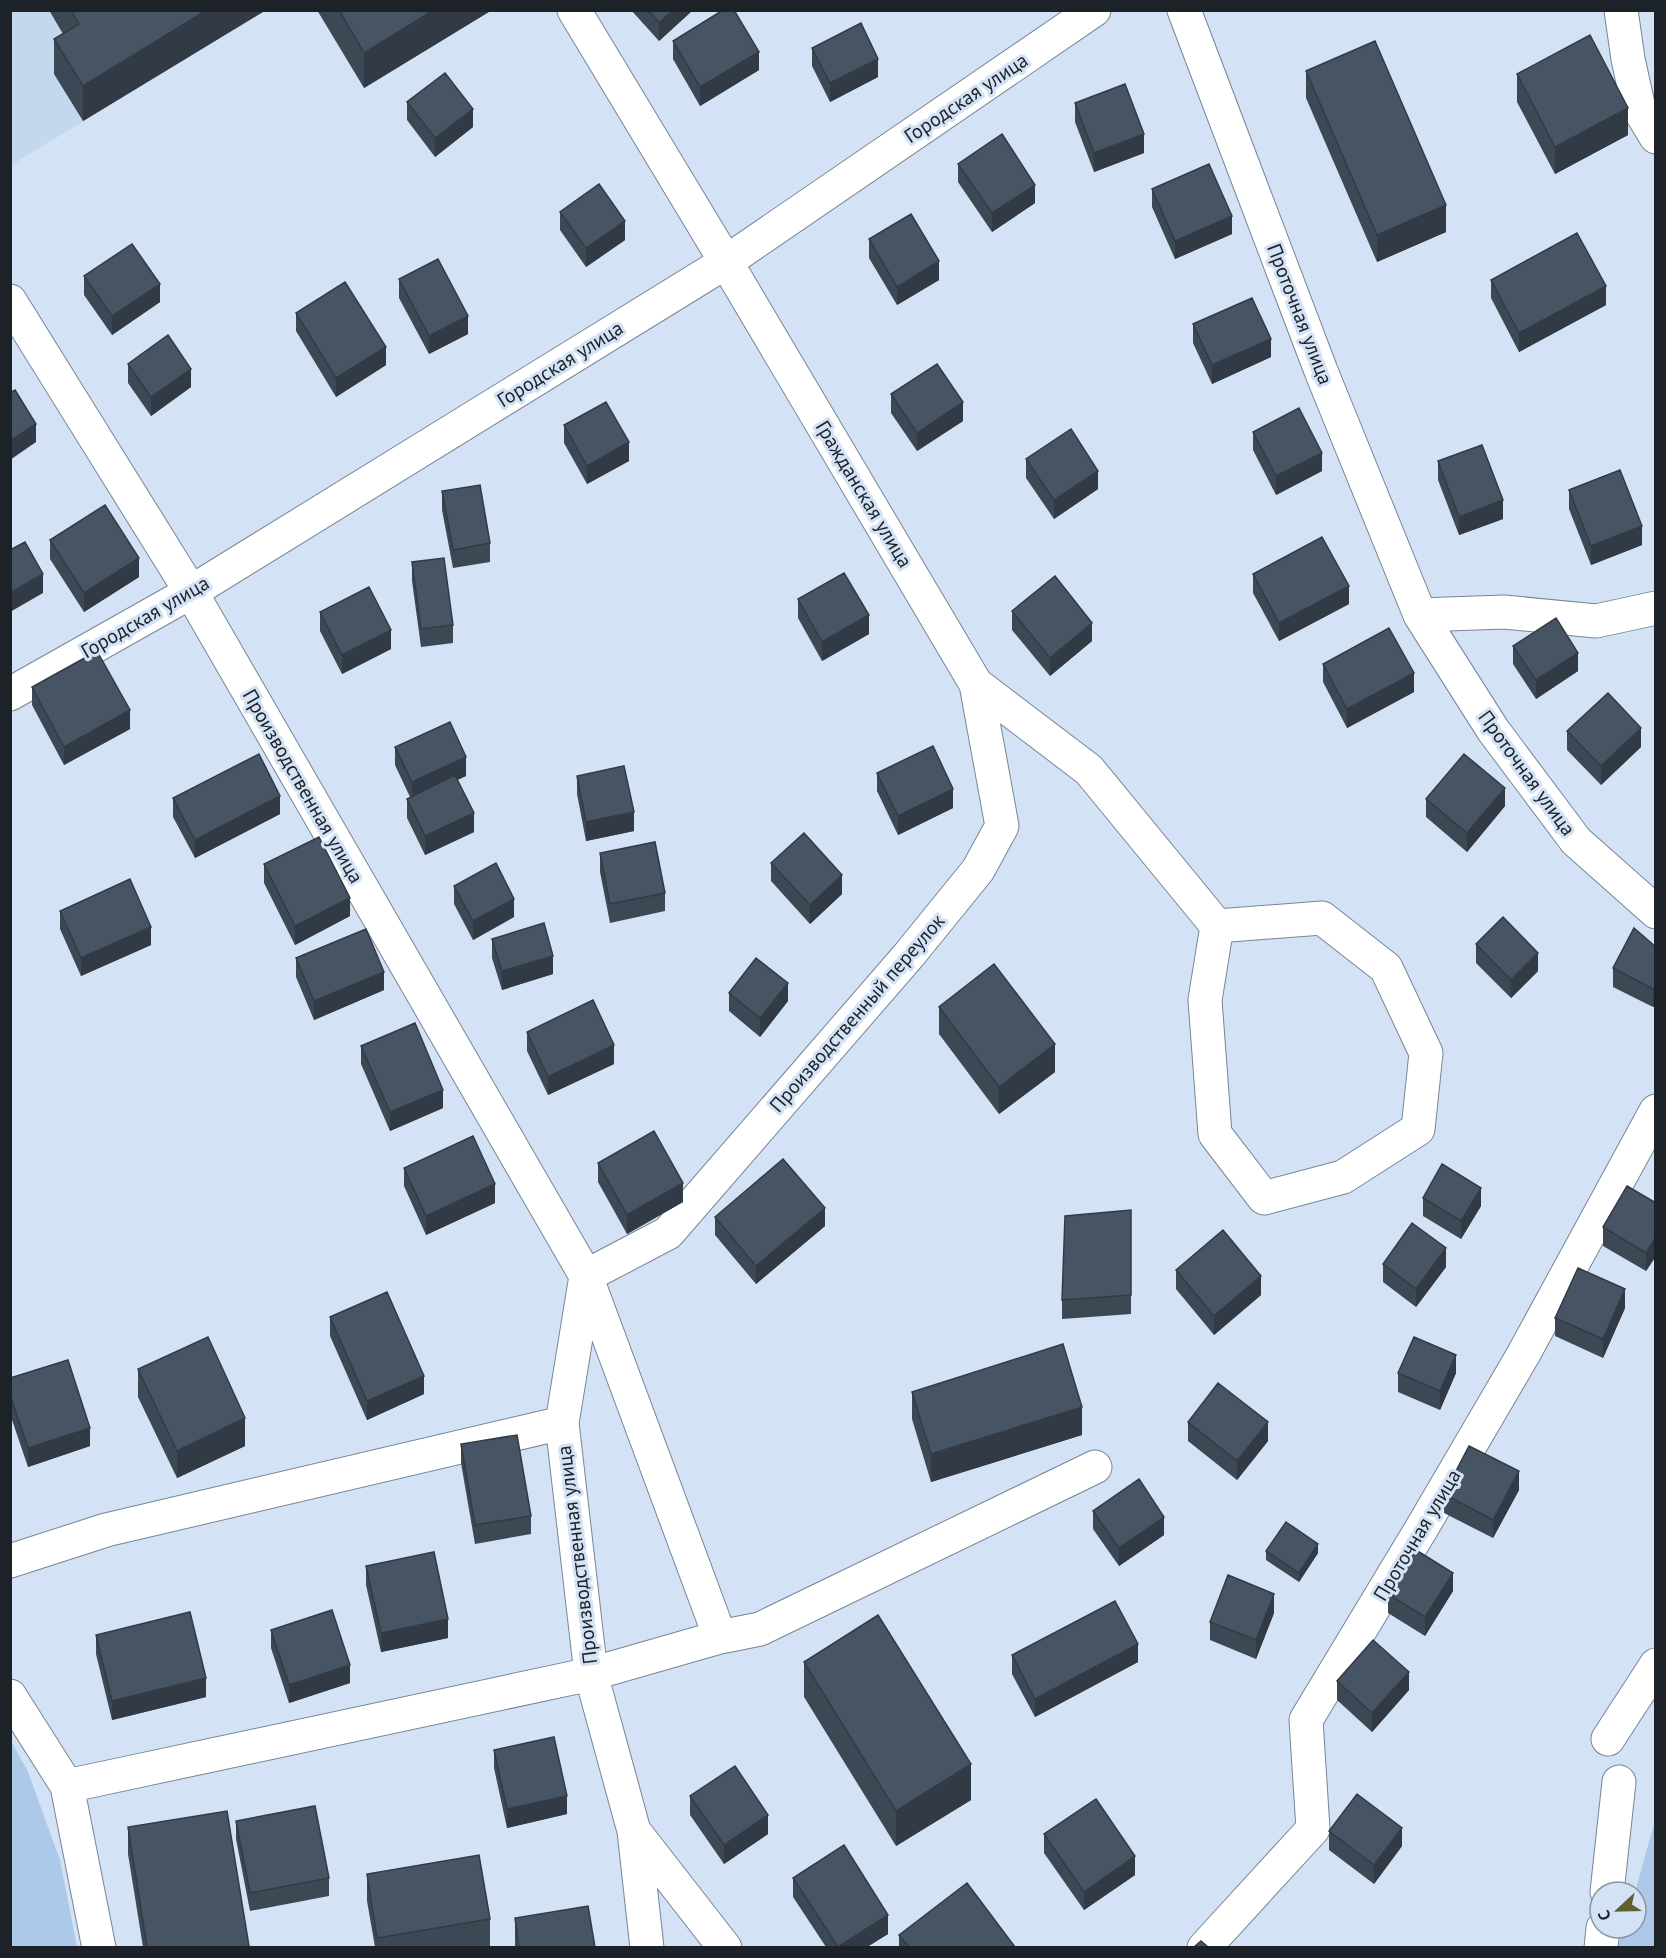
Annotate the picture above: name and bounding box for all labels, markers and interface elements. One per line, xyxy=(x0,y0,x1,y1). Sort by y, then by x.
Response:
street label: Городская улица xyxy=(899,47,1033,149)
street label: Проточная улица xyxy=(1261,240,1339,388)
street label: Городская улица xyxy=(492,315,628,413)
street label: Гражданская улица xyxy=(810,416,918,572)
street label: Городская улица xyxy=(76,570,214,664)
street label: Производственная улица xyxy=(237,684,369,888)
street label: Проточная улица xyxy=(1473,705,1581,841)
street label: Производственный переулок xyxy=(764,908,951,1118)
street label: Производственная улица xyxy=(551,1444,603,1666)
street label: Проточная улица xyxy=(1367,1464,1467,1606)
north arrow xyxy=(1588,1880,1648,1940)
text: С xyxy=(1593,1908,1615,1924)

